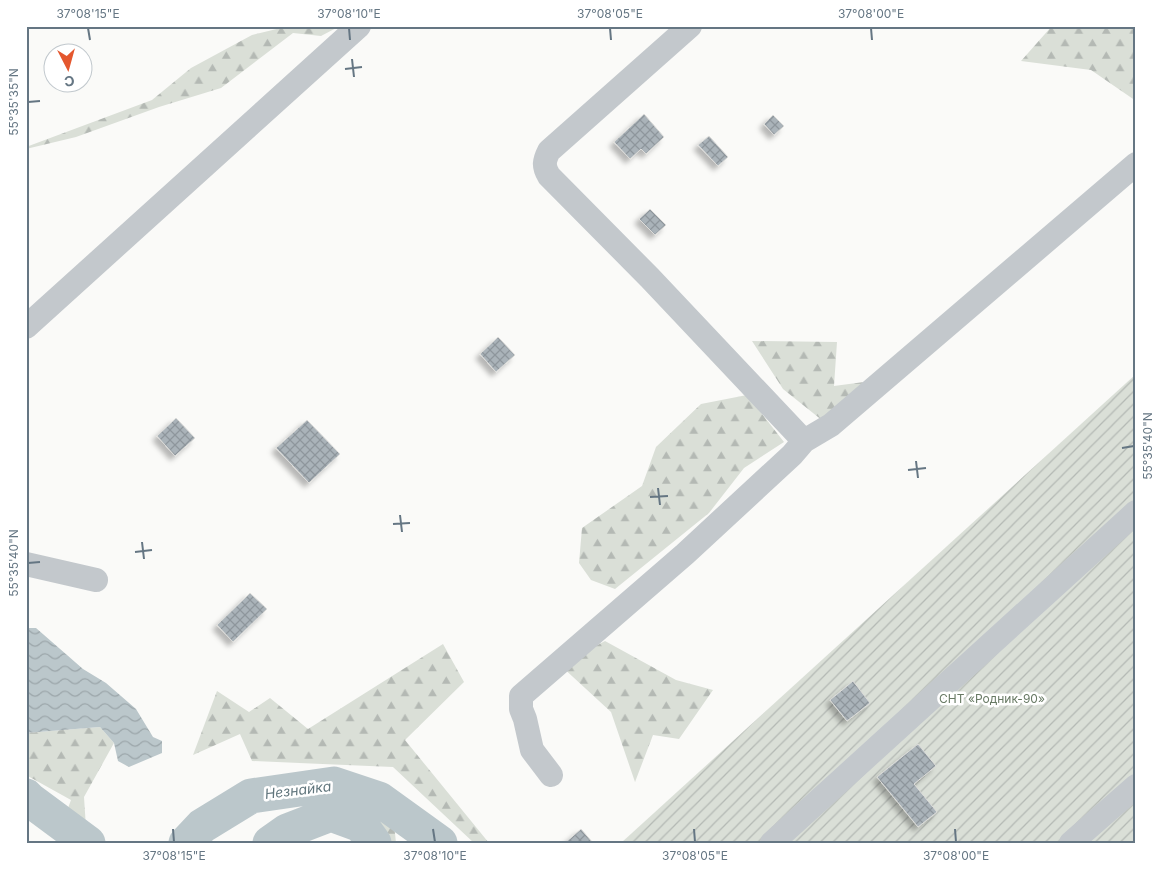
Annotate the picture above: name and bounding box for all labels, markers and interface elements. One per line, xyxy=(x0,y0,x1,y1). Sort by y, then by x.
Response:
text: 37°08'15"E xyxy=(56,6,120,21)
text: 37°08'10"E xyxy=(317,6,381,21)
text: 37°08'05"E xyxy=(577,6,643,21)
text: 37°08'00"E xyxy=(838,6,904,21)
north arrow xyxy=(42,42,92,92)
text: 55°35'35"N xyxy=(6,68,21,136)
text: С xyxy=(63,72,75,90)
text: 55°35'40"N xyxy=(1140,412,1155,480)
text: 55°35'40"N xyxy=(6,529,21,597)
park label: СНТ «Родник-90» xyxy=(939,691,1045,706)
water label: Незнайка xyxy=(264,777,332,802)
text: 37°08'15"E xyxy=(142,848,206,863)
text: 37°08'10"E xyxy=(403,848,467,863)
text: 37°08'05"E xyxy=(662,848,728,863)
text: 37°08'00"E xyxy=(923,848,989,863)

